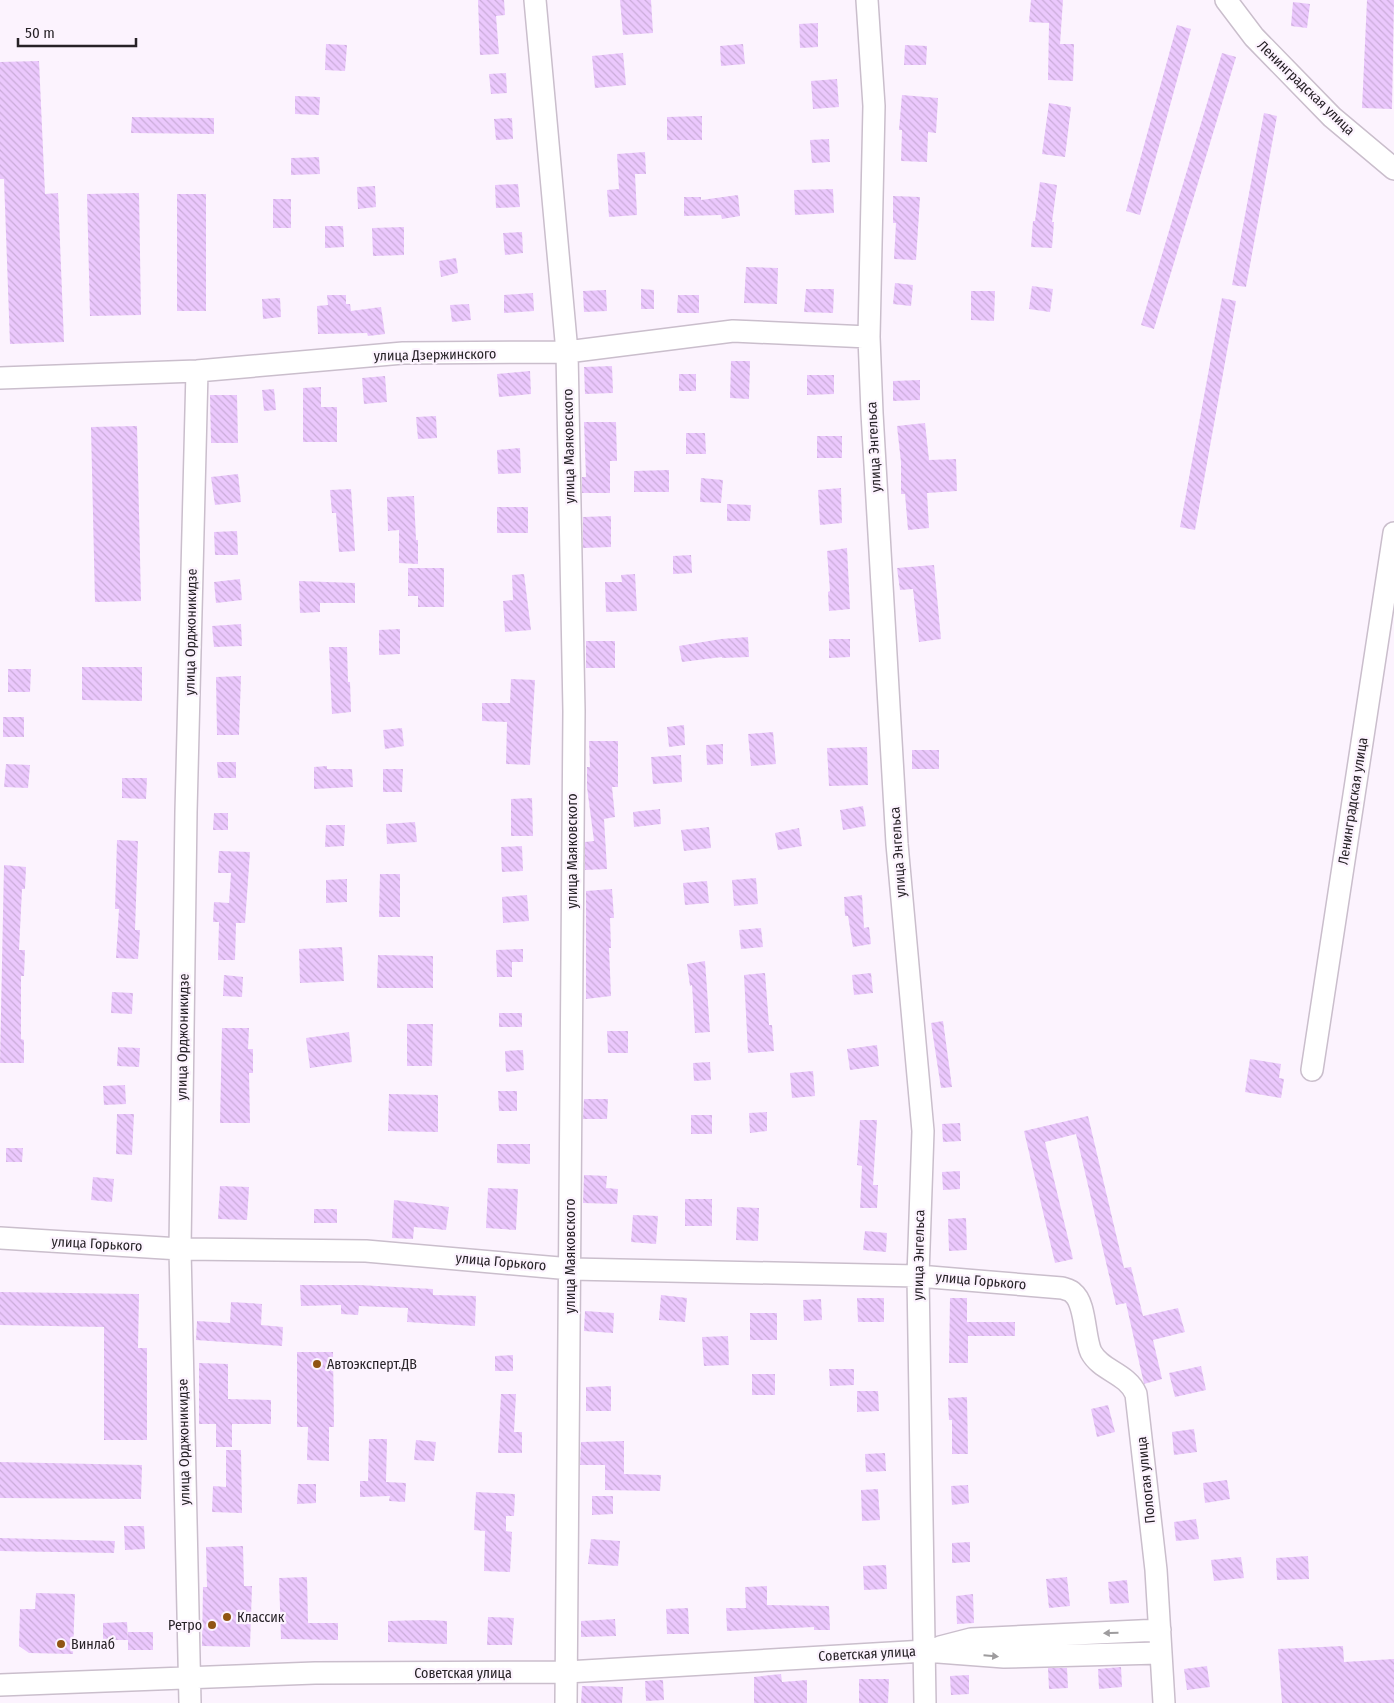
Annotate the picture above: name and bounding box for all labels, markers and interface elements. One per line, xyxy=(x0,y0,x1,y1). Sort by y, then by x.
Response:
scale bar xyxy=(18,15,135,47)
text: 50 m xyxy=(25,24,55,42)
street label: Ленинградская улица xyxy=(1254,37,1358,139)
street label: улица Дзержинского xyxy=(374,345,496,365)
street label: улица Маяковского xyxy=(559,388,579,504)
street label: улица Энгельса xyxy=(863,401,885,493)
street label: улица Орджоникидзе xyxy=(181,568,201,696)
street label: Ленинградская улица xyxy=(1335,736,1371,866)
street label: улица Маяковского xyxy=(564,793,581,909)
street label: улица Энгельса xyxy=(886,806,910,898)
street label: улица Орджоникидзе xyxy=(173,973,193,1101)
street label: улица Маяковского xyxy=(562,1198,579,1314)
street label: улица Энгельса xyxy=(910,1209,928,1301)
street label: улица Горького xyxy=(51,1233,143,1255)
street label: улица Горького xyxy=(455,1250,547,1274)
street label: улица Горького xyxy=(935,1269,1027,1293)
place label: Автоэксперт.ДВ xyxy=(327,1356,417,1373)
marker: Автоэксперт.ДВ xyxy=(311,1358,323,1370)
street label: улица Орджоникидзе xyxy=(174,1378,194,1506)
street label: Пологая улица xyxy=(1133,1436,1159,1524)
place label: Классик xyxy=(237,1609,285,1626)
marker: Классик xyxy=(221,1611,233,1623)
place label: Ретро xyxy=(168,1617,202,1634)
marker: Ретро xyxy=(206,1619,218,1631)
one-way arrow xyxy=(1103,1629,1119,1637)
place label: Винлаб xyxy=(71,1636,115,1653)
marker: Винлаб xyxy=(55,1638,67,1650)
street label: Советская улица xyxy=(818,1643,916,1665)
one-way arrow xyxy=(983,1652,999,1660)
street label: Советская улица xyxy=(414,1665,512,1682)

